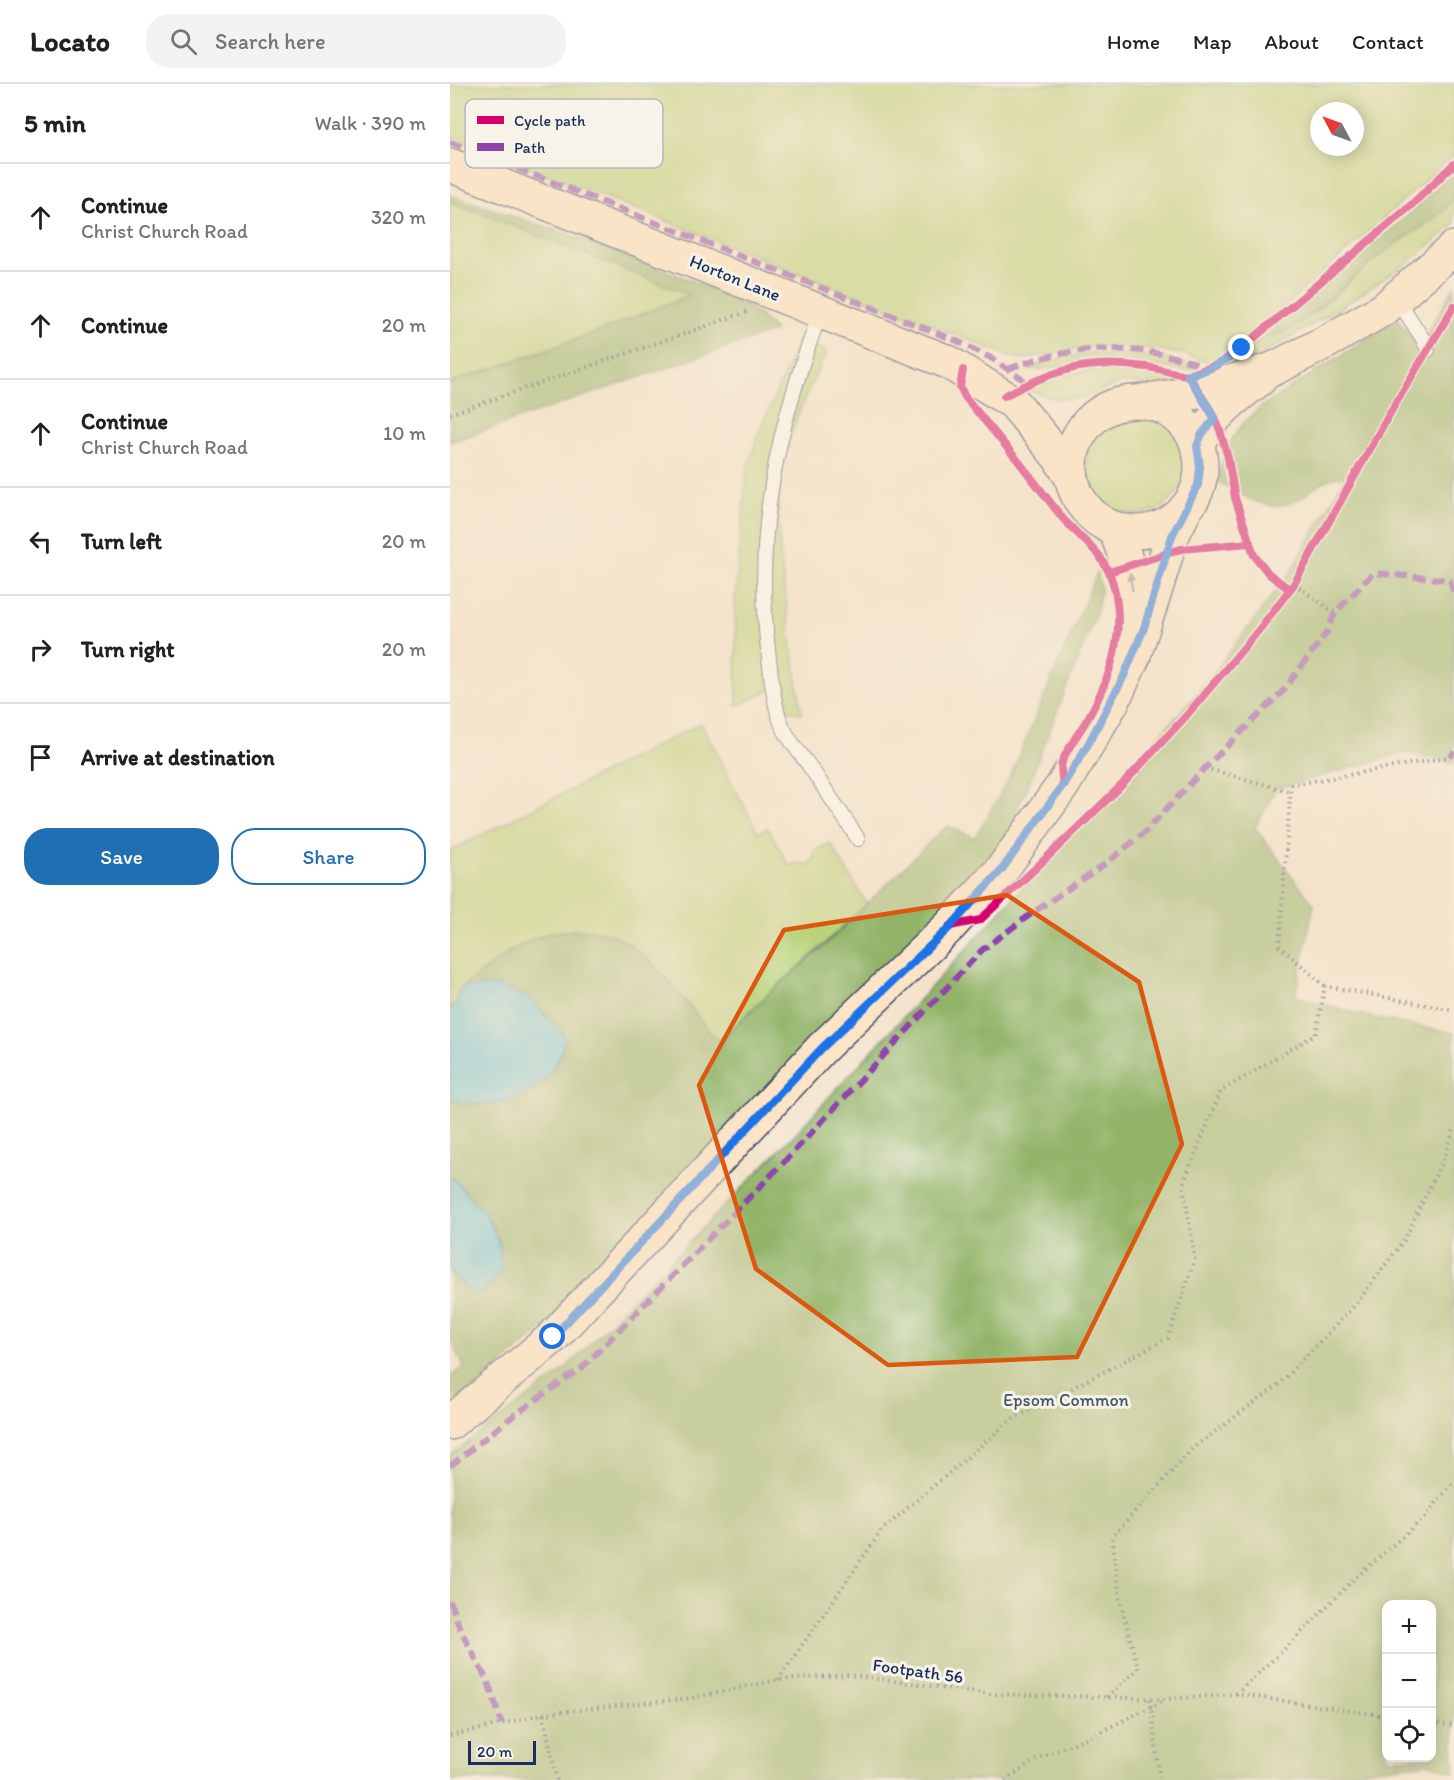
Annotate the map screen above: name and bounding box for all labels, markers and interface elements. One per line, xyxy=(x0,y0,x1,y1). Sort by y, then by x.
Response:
search box xyxy=(146,14,566,68)
text: Locato xyxy=(30,24,110,58)
icon: search xyxy=(167,25,200,58)
text: Search here xyxy=(215,28,325,55)
text: Home xyxy=(1107,29,1160,54)
text: Map xyxy=(1193,29,1232,54)
text: About xyxy=(1265,29,1319,54)
text: Contact xyxy=(1352,29,1424,54)
legend xyxy=(465,99,663,168)
north arrow xyxy=(1310,102,1364,156)
text: 5 min xyxy=(24,107,86,139)
text: Walk · 390 m xyxy=(315,111,426,135)
text: Cycle path xyxy=(514,111,586,130)
text: Path xyxy=(514,138,545,157)
text: Continue xyxy=(81,192,168,219)
icon: ahead xyxy=(24,201,57,234)
text: 320 m xyxy=(371,205,426,229)
text: Christ Church Road xyxy=(81,219,248,243)
street label: Horton Lane xyxy=(686,250,784,306)
icon: ahead xyxy=(24,309,57,342)
text: Continue xyxy=(81,312,168,339)
text: 20 m xyxy=(382,313,426,337)
route end xyxy=(1228,334,1254,360)
text: Continue xyxy=(81,408,168,435)
icon: ahead xyxy=(24,417,57,450)
text: 10 m xyxy=(383,421,426,445)
text: Christ Church Road xyxy=(81,435,248,459)
icon: left xyxy=(24,525,57,558)
text: Turn left xyxy=(81,528,162,555)
text: 20 m xyxy=(382,529,426,553)
one-way arrow xyxy=(1126,573,1135,592)
icon: right xyxy=(24,633,57,666)
text: Turn right xyxy=(81,636,175,663)
text: 20 m xyxy=(382,637,426,661)
icon: arrive xyxy=(24,741,57,774)
text: Arrive at destination xyxy=(81,744,275,771)
button: Save xyxy=(24,828,219,885)
button: Share xyxy=(231,828,426,885)
route start xyxy=(539,1323,565,1349)
park label: Epsom Common xyxy=(1003,1389,1129,1411)
map controls xyxy=(1382,1600,1436,1762)
button: + xyxy=(1382,1600,1436,1654)
street label: Footpath 56 xyxy=(871,1654,965,1688)
button: − xyxy=(1382,1654,1436,1708)
button: locate xyxy=(1382,1708,1436,1762)
scale bar xyxy=(468,1738,536,1766)
text: 20 m xyxy=(477,1742,512,1761)

